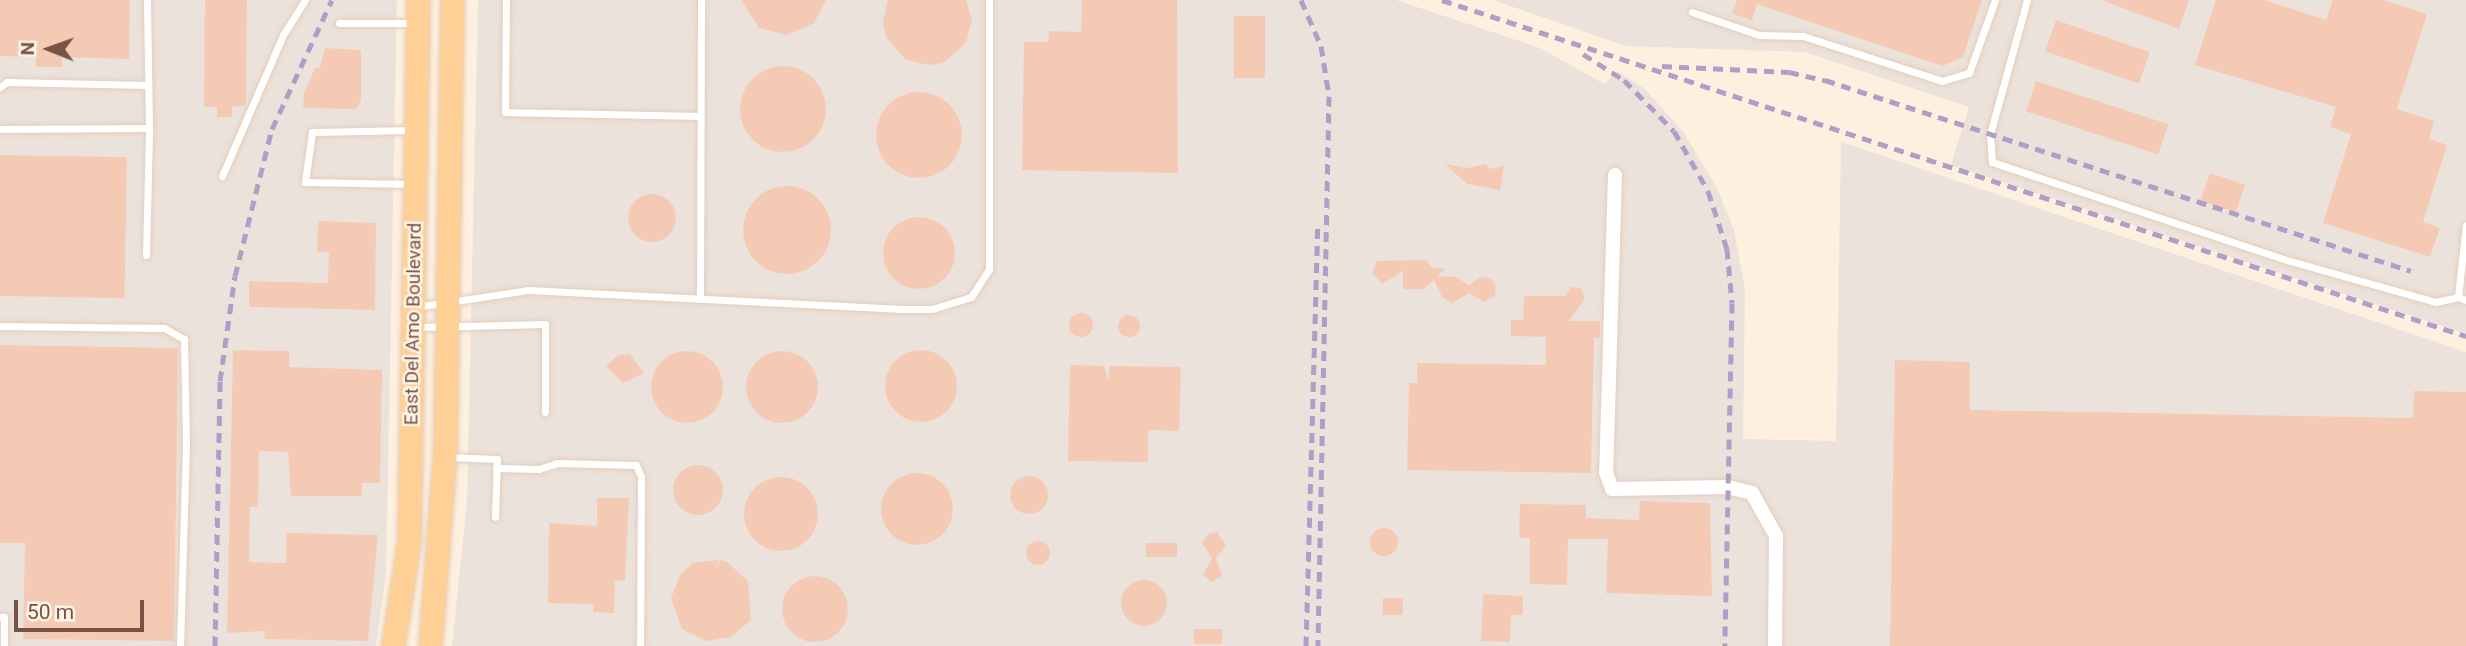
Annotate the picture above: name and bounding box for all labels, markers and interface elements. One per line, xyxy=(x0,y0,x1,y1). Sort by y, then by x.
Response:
north arrow xyxy=(14,14,84,84)
text: N xyxy=(16,42,39,56)
street label: East Del Amo Boulevard xyxy=(400,223,426,425)
scale bar xyxy=(18,586,147,630)
text: 50 m xyxy=(27,600,74,624)

